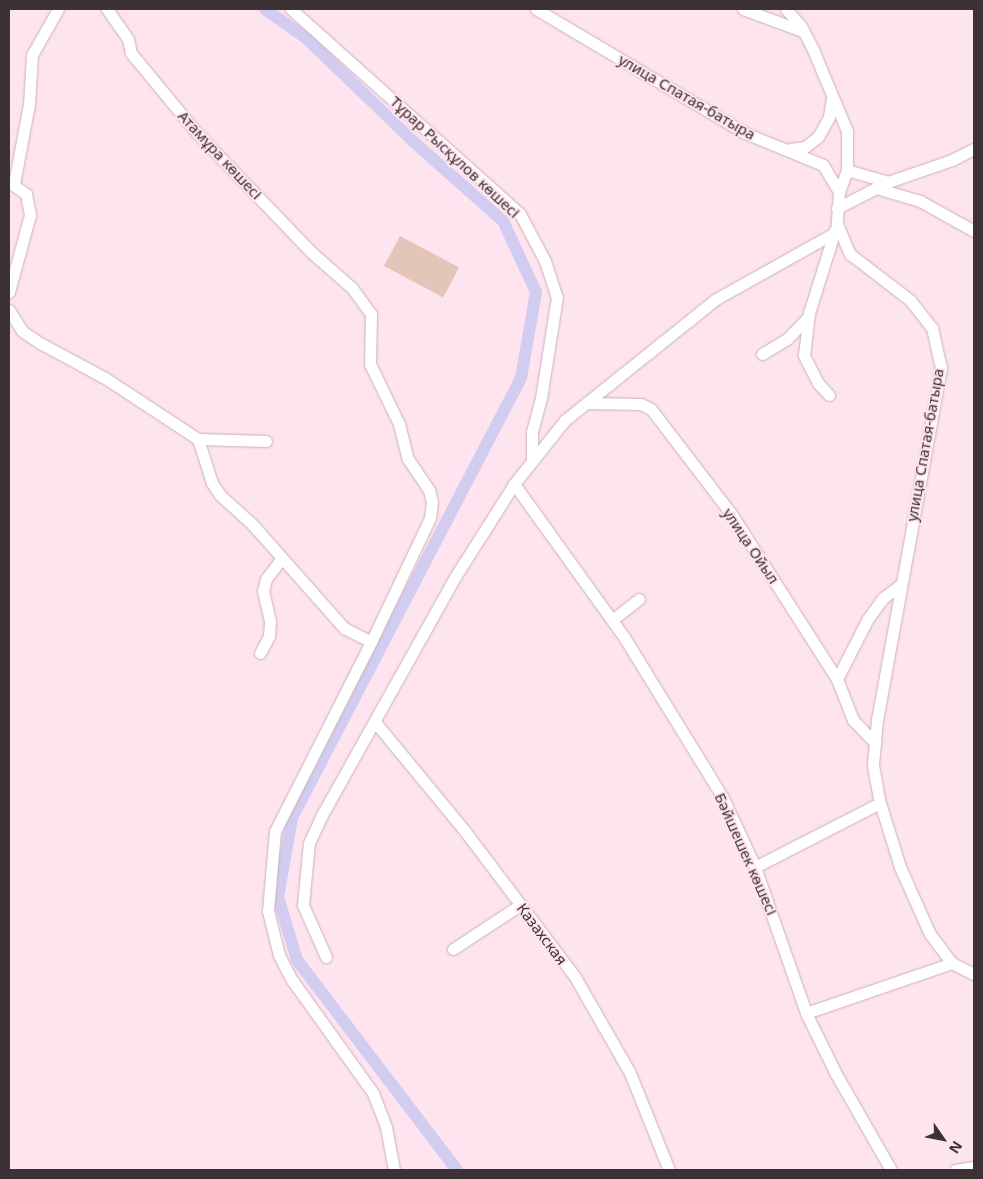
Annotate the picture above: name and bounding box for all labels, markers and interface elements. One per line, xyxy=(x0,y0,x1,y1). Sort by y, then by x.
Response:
street label: улица Спатая-батыра xyxy=(615,50,759,144)
street label: Тұрар Рысқұлов көшесі xyxy=(387,92,523,222)
street label: Атамұра көшесі xyxy=(174,107,266,203)
street label: улица Спатая-батыра xyxy=(903,367,947,523)
street label: улица Ойыл xyxy=(719,505,783,587)
street label: Бәйшешек көшесі xyxy=(711,790,781,918)
street label: Казахская xyxy=(513,900,571,968)
north arrow xyxy=(918,1114,968,1164)
text: N xyxy=(945,1137,967,1157)

